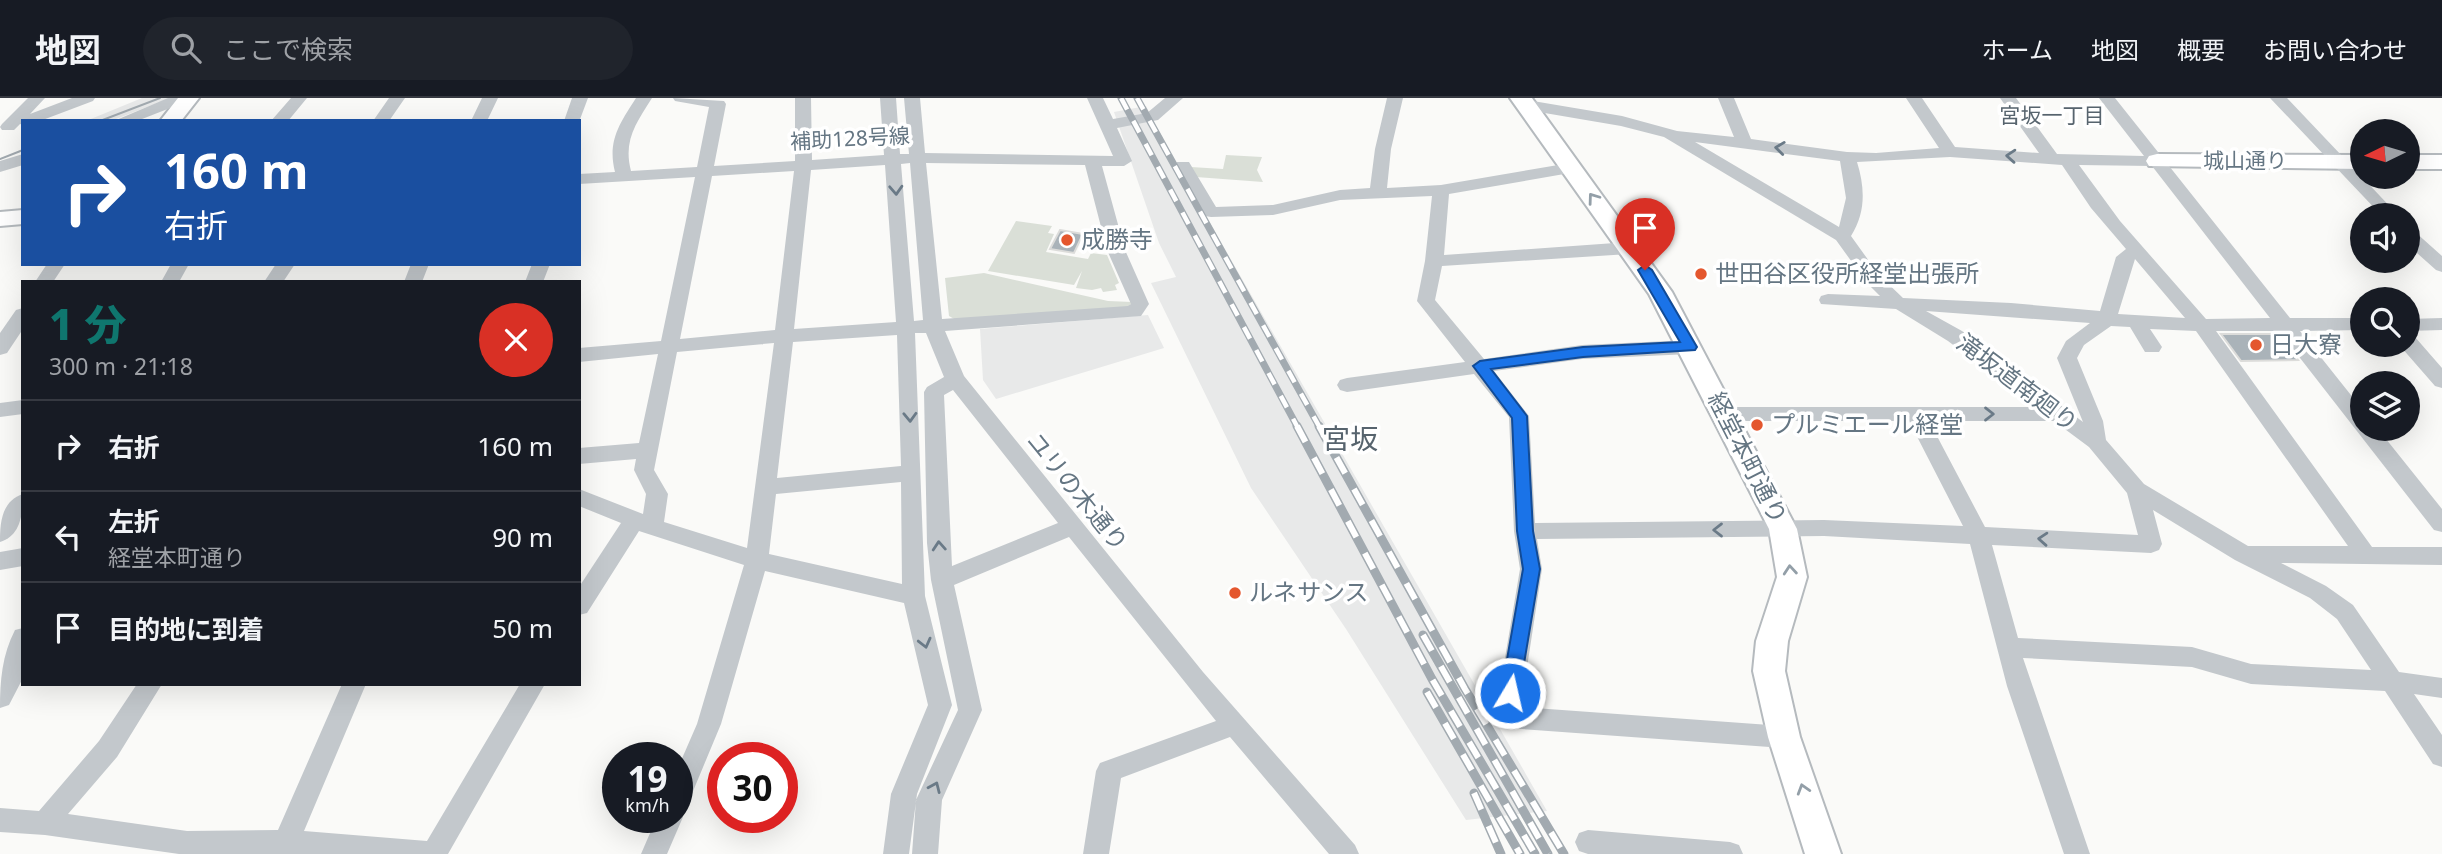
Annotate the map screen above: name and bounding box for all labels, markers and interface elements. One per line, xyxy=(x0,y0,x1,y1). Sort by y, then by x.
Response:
search box xyxy=(143,17,633,80)
text: 地図 xyxy=(35,27,101,72)
icon: search xyxy=(167,29,205,67)
text: ここで検索 xyxy=(223,31,353,67)
text: ホーム xyxy=(1982,33,2053,66)
text: 地図 xyxy=(2091,33,2139,66)
text: 概要 xyxy=(2177,33,2225,66)
text: お問い合わせ xyxy=(2263,33,2407,66)
district label: 宮坂一丁目 xyxy=(2000,101,2105,129)
north arrow xyxy=(2350,119,2420,189)
map controls xyxy=(2350,119,2420,441)
street label: 補助128号線 xyxy=(789,121,911,155)
text: 160 m xyxy=(164,137,309,203)
one-way arrow xyxy=(1774,141,1785,156)
street label: 城山通り xyxy=(2203,146,2287,174)
icon: right xyxy=(49,147,140,238)
one-way arrow xyxy=(2005,148,2016,163)
one-way arrow xyxy=(889,185,904,196)
one-way arrow xyxy=(1589,194,1601,206)
pin xyxy=(1615,198,1675,270)
text: 右折 xyxy=(164,203,228,246)
button: sound xyxy=(2350,203,2420,273)
icon: arrive xyxy=(1626,209,1664,247)
place label: 成勝寺 xyxy=(1081,222,1153,255)
marker: 成勝寺 xyxy=(1059,232,1075,248)
place label: 世田谷区役所経堂出張所 xyxy=(1715,256,1979,289)
marker: 世田谷区役所経堂出張所 xyxy=(1693,266,1709,282)
button: search xyxy=(2350,287,2420,357)
text: 1 分 xyxy=(49,295,126,352)
button: close xyxy=(479,303,553,377)
street label: 滝坂道南廻り xyxy=(1950,325,2085,438)
place label: 日大寮 xyxy=(2270,327,2342,360)
marker: 日大寮 xyxy=(2248,337,2264,353)
text: 300 m · 21:18 xyxy=(49,350,193,382)
button: layers xyxy=(2350,371,2420,441)
street label: 経堂本町通り xyxy=(1701,386,1796,529)
one-way arrow xyxy=(1985,406,1995,422)
place label: プルミエール経堂 xyxy=(1771,407,1963,440)
one-way arrow xyxy=(902,412,917,423)
marker: プルミエール経堂 xyxy=(1749,417,1765,433)
district label: 宮坂 xyxy=(1322,419,1378,457)
street label: ユリの木通り xyxy=(1020,425,1136,557)
icon: right xyxy=(49,427,87,465)
text: 160 m xyxy=(477,428,553,464)
text: 右折 xyxy=(108,429,160,465)
text: 左折 xyxy=(108,503,160,539)
icon: left xyxy=(49,518,87,556)
text: 90 m xyxy=(492,519,553,555)
one-way arrow xyxy=(1713,522,1723,538)
one-way arrow xyxy=(2038,532,2049,547)
one-way arrow xyxy=(932,540,947,551)
text: 経堂本町通り xyxy=(108,541,246,573)
one-way arrow xyxy=(1783,564,1798,575)
place label: ルネサンス xyxy=(1249,575,1369,608)
marker: ルネサンス xyxy=(1227,585,1243,601)
icon: arrive xyxy=(49,609,87,647)
text: 50 m xyxy=(492,610,553,646)
text: 目的地に到着 xyxy=(108,611,264,647)
one-way arrow xyxy=(917,637,932,649)
position arrow xyxy=(1473,656,1547,730)
speed limit sign: 30 xyxy=(707,742,798,833)
text: 19 xyxy=(627,755,668,802)
one-way arrow xyxy=(927,782,941,794)
one-way arrow xyxy=(1796,783,1811,795)
text: km/h xyxy=(625,793,670,817)

